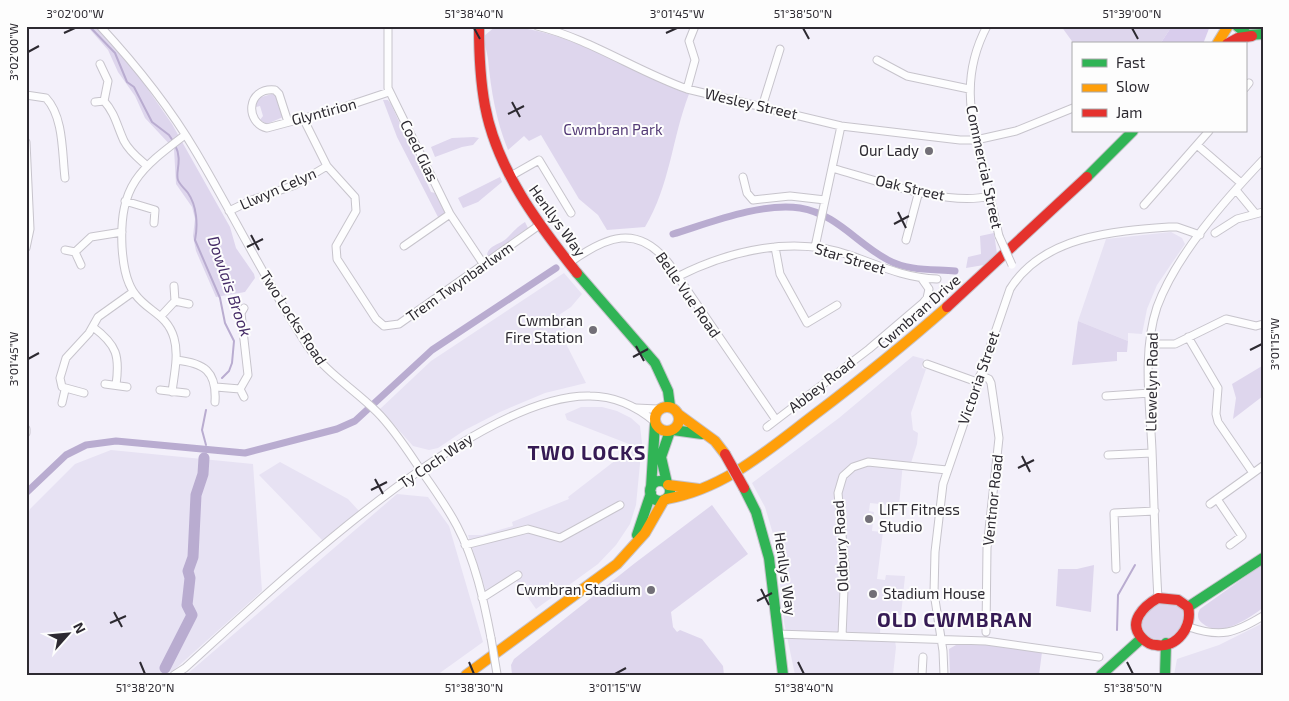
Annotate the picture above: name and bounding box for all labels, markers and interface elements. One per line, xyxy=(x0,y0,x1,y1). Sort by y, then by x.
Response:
text: 3°02'00"W xyxy=(46,6,104,20)
text: 51°38'40"N xyxy=(444,6,504,20)
text: 3°01'45"W xyxy=(650,6,704,20)
text: 51°38'50"N xyxy=(774,6,832,20)
text: 51°39'00"N xyxy=(1103,6,1161,20)
text: 3°02'00"W xyxy=(6,23,20,81)
legend xyxy=(1072,42,1246,132)
text: Fast xyxy=(1116,53,1146,71)
text: Slow xyxy=(1116,77,1150,95)
street label: Wesley Street xyxy=(703,84,800,123)
street label: Glyntirion xyxy=(289,94,358,128)
street label: Commercial Street xyxy=(963,103,1007,230)
text: Jam xyxy=(1116,103,1142,121)
street label: Coed Glas xyxy=(397,117,443,185)
park label: Cwmbran Park xyxy=(563,120,663,138)
place label: Our Lady xyxy=(859,141,919,159)
marker: Our Lady xyxy=(923,145,935,157)
street label: Llwyn Celyn xyxy=(237,163,319,213)
street label: Oak Street xyxy=(874,170,947,204)
street label: Henllys Way xyxy=(526,181,590,260)
water label: Dowlais Brook xyxy=(204,233,257,339)
street label: Trem Twynbarlwm xyxy=(402,238,516,325)
street label: Star Street xyxy=(813,239,888,277)
street label: Belle Vue Road xyxy=(653,248,725,341)
street label: Two Locks Road xyxy=(257,267,331,368)
street label: Cwmbran Drive xyxy=(873,270,964,352)
place label: Cwmbran Fire Station xyxy=(505,311,583,346)
text: 3°01'15"W xyxy=(1267,318,1281,370)
marker: Cwmbran Fire Station xyxy=(587,324,599,336)
street label: Victoria Street xyxy=(954,328,1003,427)
text: 3°01'45"W xyxy=(6,332,20,386)
street label: Llewelyn Road xyxy=(1141,332,1161,432)
street label: Abbey Road xyxy=(784,353,858,416)
street label: Ty Coch Way xyxy=(395,429,476,491)
district label: TWO LOCKS xyxy=(528,440,647,464)
street label: Ventnor Road xyxy=(978,453,1006,547)
street label: Oldbury Road xyxy=(829,500,851,592)
place label: LIFT Fitness Studio xyxy=(879,500,960,535)
marker: LIFT Fitness Studio xyxy=(863,513,875,525)
street label: Henllys Way xyxy=(771,531,801,617)
place label: Cwmbran Stadium xyxy=(516,580,641,598)
marker: Cwmbran Stadium xyxy=(645,584,657,596)
place label: Stadium House xyxy=(883,584,985,602)
marker: Stadium House xyxy=(867,588,879,600)
district label: OLD CWMBRAN xyxy=(877,607,1033,631)
north arrow xyxy=(42,608,92,658)
text: N xyxy=(70,620,90,636)
text: 51°38'20"N xyxy=(116,680,174,694)
text: 51°38'30"N xyxy=(445,680,503,694)
text: 3°01'15"W xyxy=(589,680,641,694)
text: 51°38'40"N xyxy=(774,680,834,694)
text: 51°38'50"N xyxy=(1104,680,1162,694)

